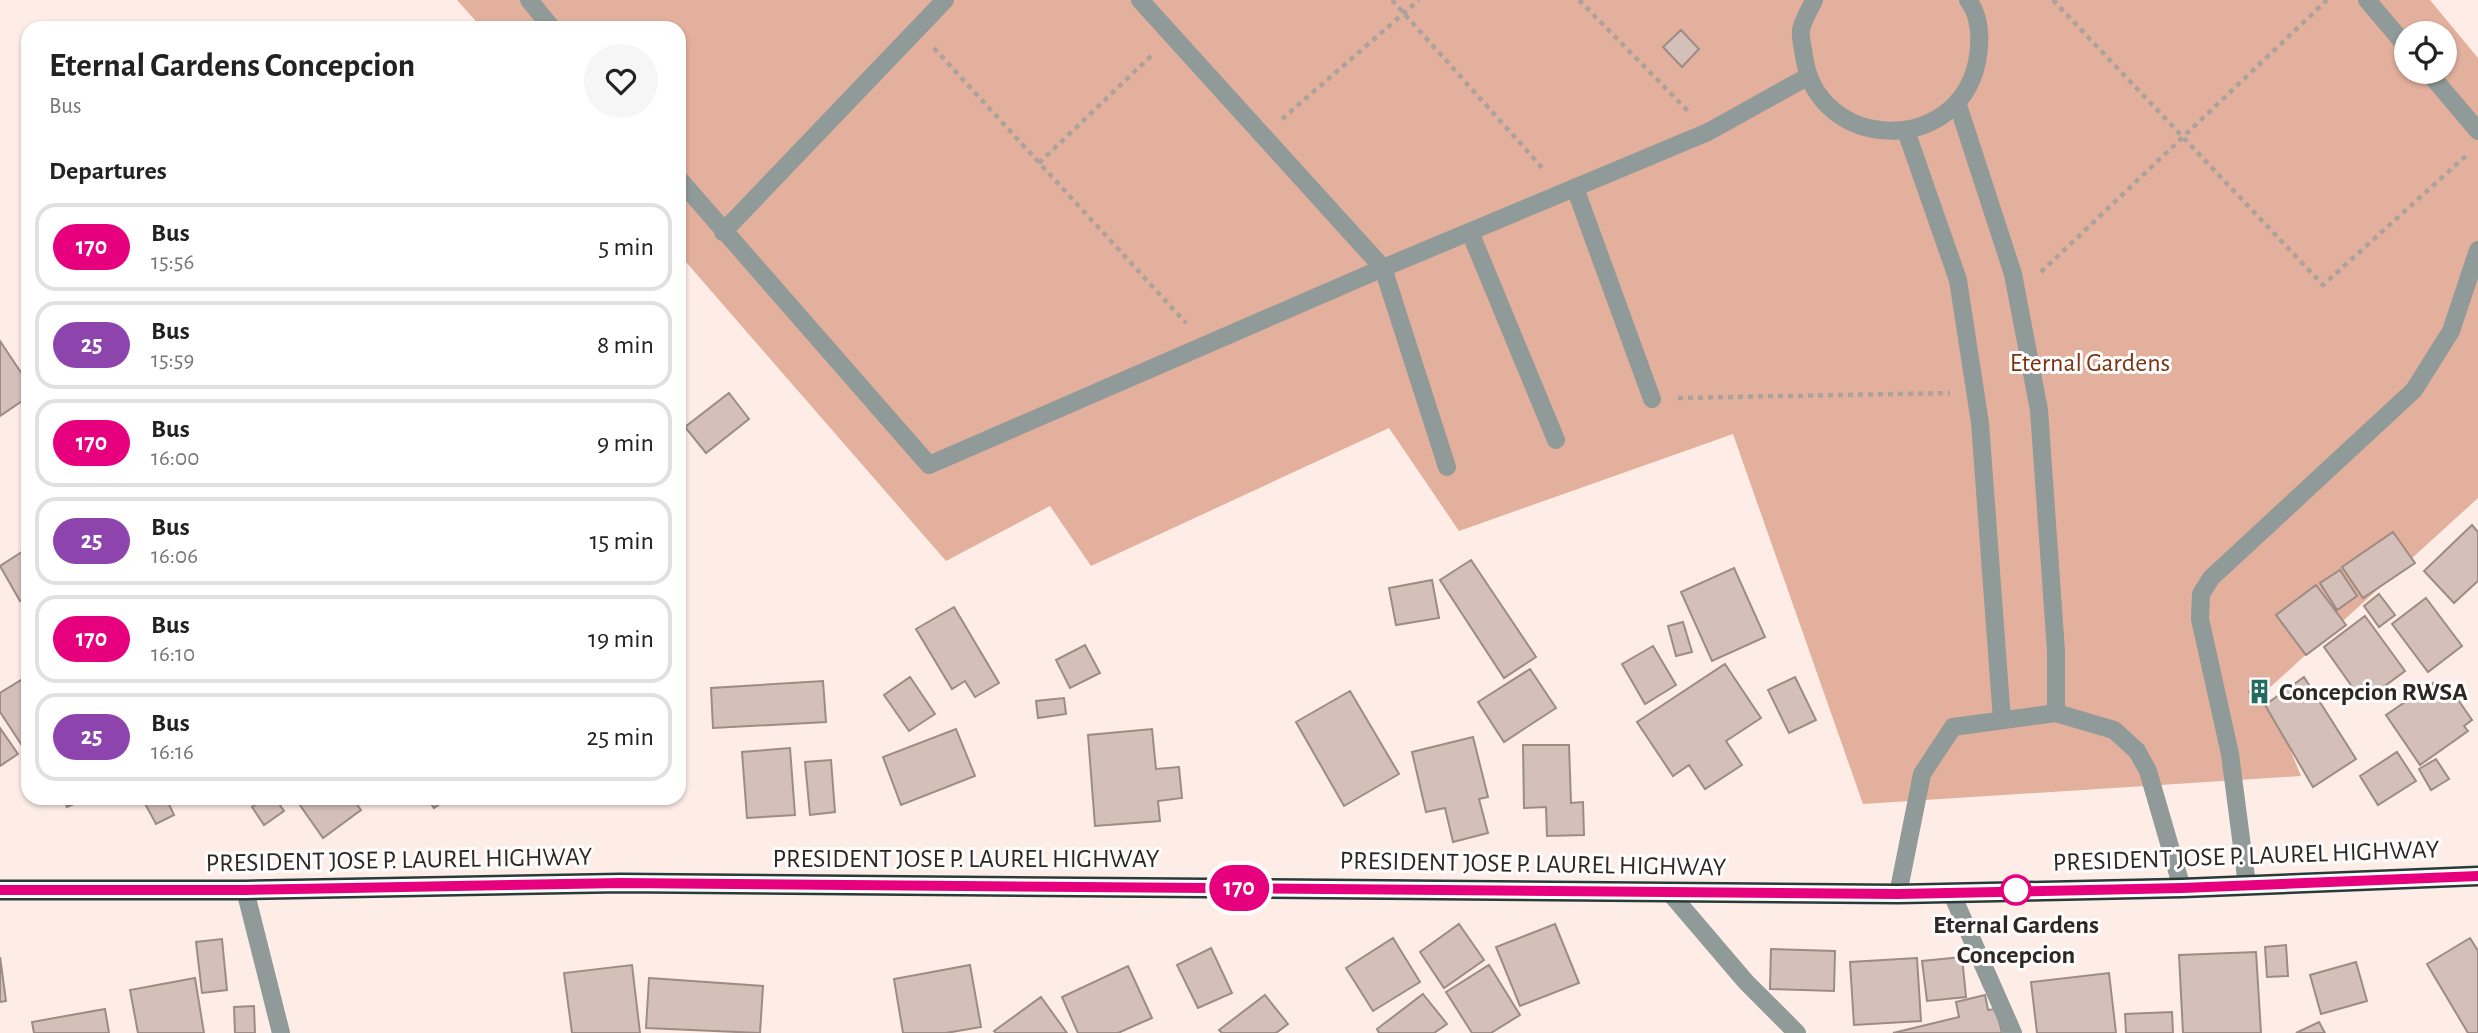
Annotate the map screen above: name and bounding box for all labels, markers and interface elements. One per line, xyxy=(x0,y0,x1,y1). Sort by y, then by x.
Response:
map controls xyxy=(2394,21,2457,84)
button: locate xyxy=(2394,21,2457,84)
button: heart xyxy=(584,44,658,118)
text: Eternal Gardens Concepcion xyxy=(49,50,415,83)
text: Bus xyxy=(49,95,82,118)
text: Departures xyxy=(49,158,167,184)
text: Bus xyxy=(151,220,190,246)
text: 5 min xyxy=(598,234,654,260)
text: 170 xyxy=(76,235,107,259)
text: 15:56 xyxy=(151,251,194,274)
text: Bus xyxy=(151,318,190,344)
text: 8 min xyxy=(597,332,654,358)
text: 25 xyxy=(81,333,102,357)
text: 15:59 xyxy=(151,349,194,372)
park label: Eternal Gardens xyxy=(2010,350,2170,376)
text: Bus xyxy=(151,416,190,442)
text: 9 min xyxy=(597,430,654,456)
text: 170 xyxy=(76,431,107,455)
text: 16:00 xyxy=(151,447,199,470)
text: Bus xyxy=(151,514,190,540)
text: 15 min xyxy=(589,528,654,554)
text: 25 xyxy=(81,529,102,553)
text: 16:06 xyxy=(151,545,198,568)
text: Bus xyxy=(151,612,190,638)
text: 19 min xyxy=(588,626,654,652)
text: 170 xyxy=(76,627,107,651)
text: 16:10 xyxy=(151,643,195,666)
building icon: Concepcion RWSA xyxy=(2245,677,2273,705)
place label: Concepcion RWSA xyxy=(2279,679,2468,705)
text: Bus xyxy=(151,710,190,736)
text: 25 min xyxy=(587,724,654,750)
text: 25 xyxy=(81,725,102,749)
text: 16:16 xyxy=(151,741,194,764)
street label: PRESIDENT JOSE P. LAUREL HIGHWAY xyxy=(2052,836,2440,876)
street label: PRESIDENT JOSE P. LAUREL HIGHWAY xyxy=(205,844,593,876)
street label: PRESIDENT JOSE P. LAUREL HIGHWAY xyxy=(773,846,1160,872)
street label: PRESIDENT JOSE P. LAUREL HIGHWAY xyxy=(1339,848,1727,880)
line badge: 170 xyxy=(1199,865,1279,911)
marker: Eternal Gardens Concepcion xyxy=(2001,875,2031,905)
text: 170 xyxy=(1223,876,1255,900)
place label: Eternal Gardens Concepcion xyxy=(1933,912,2099,968)

